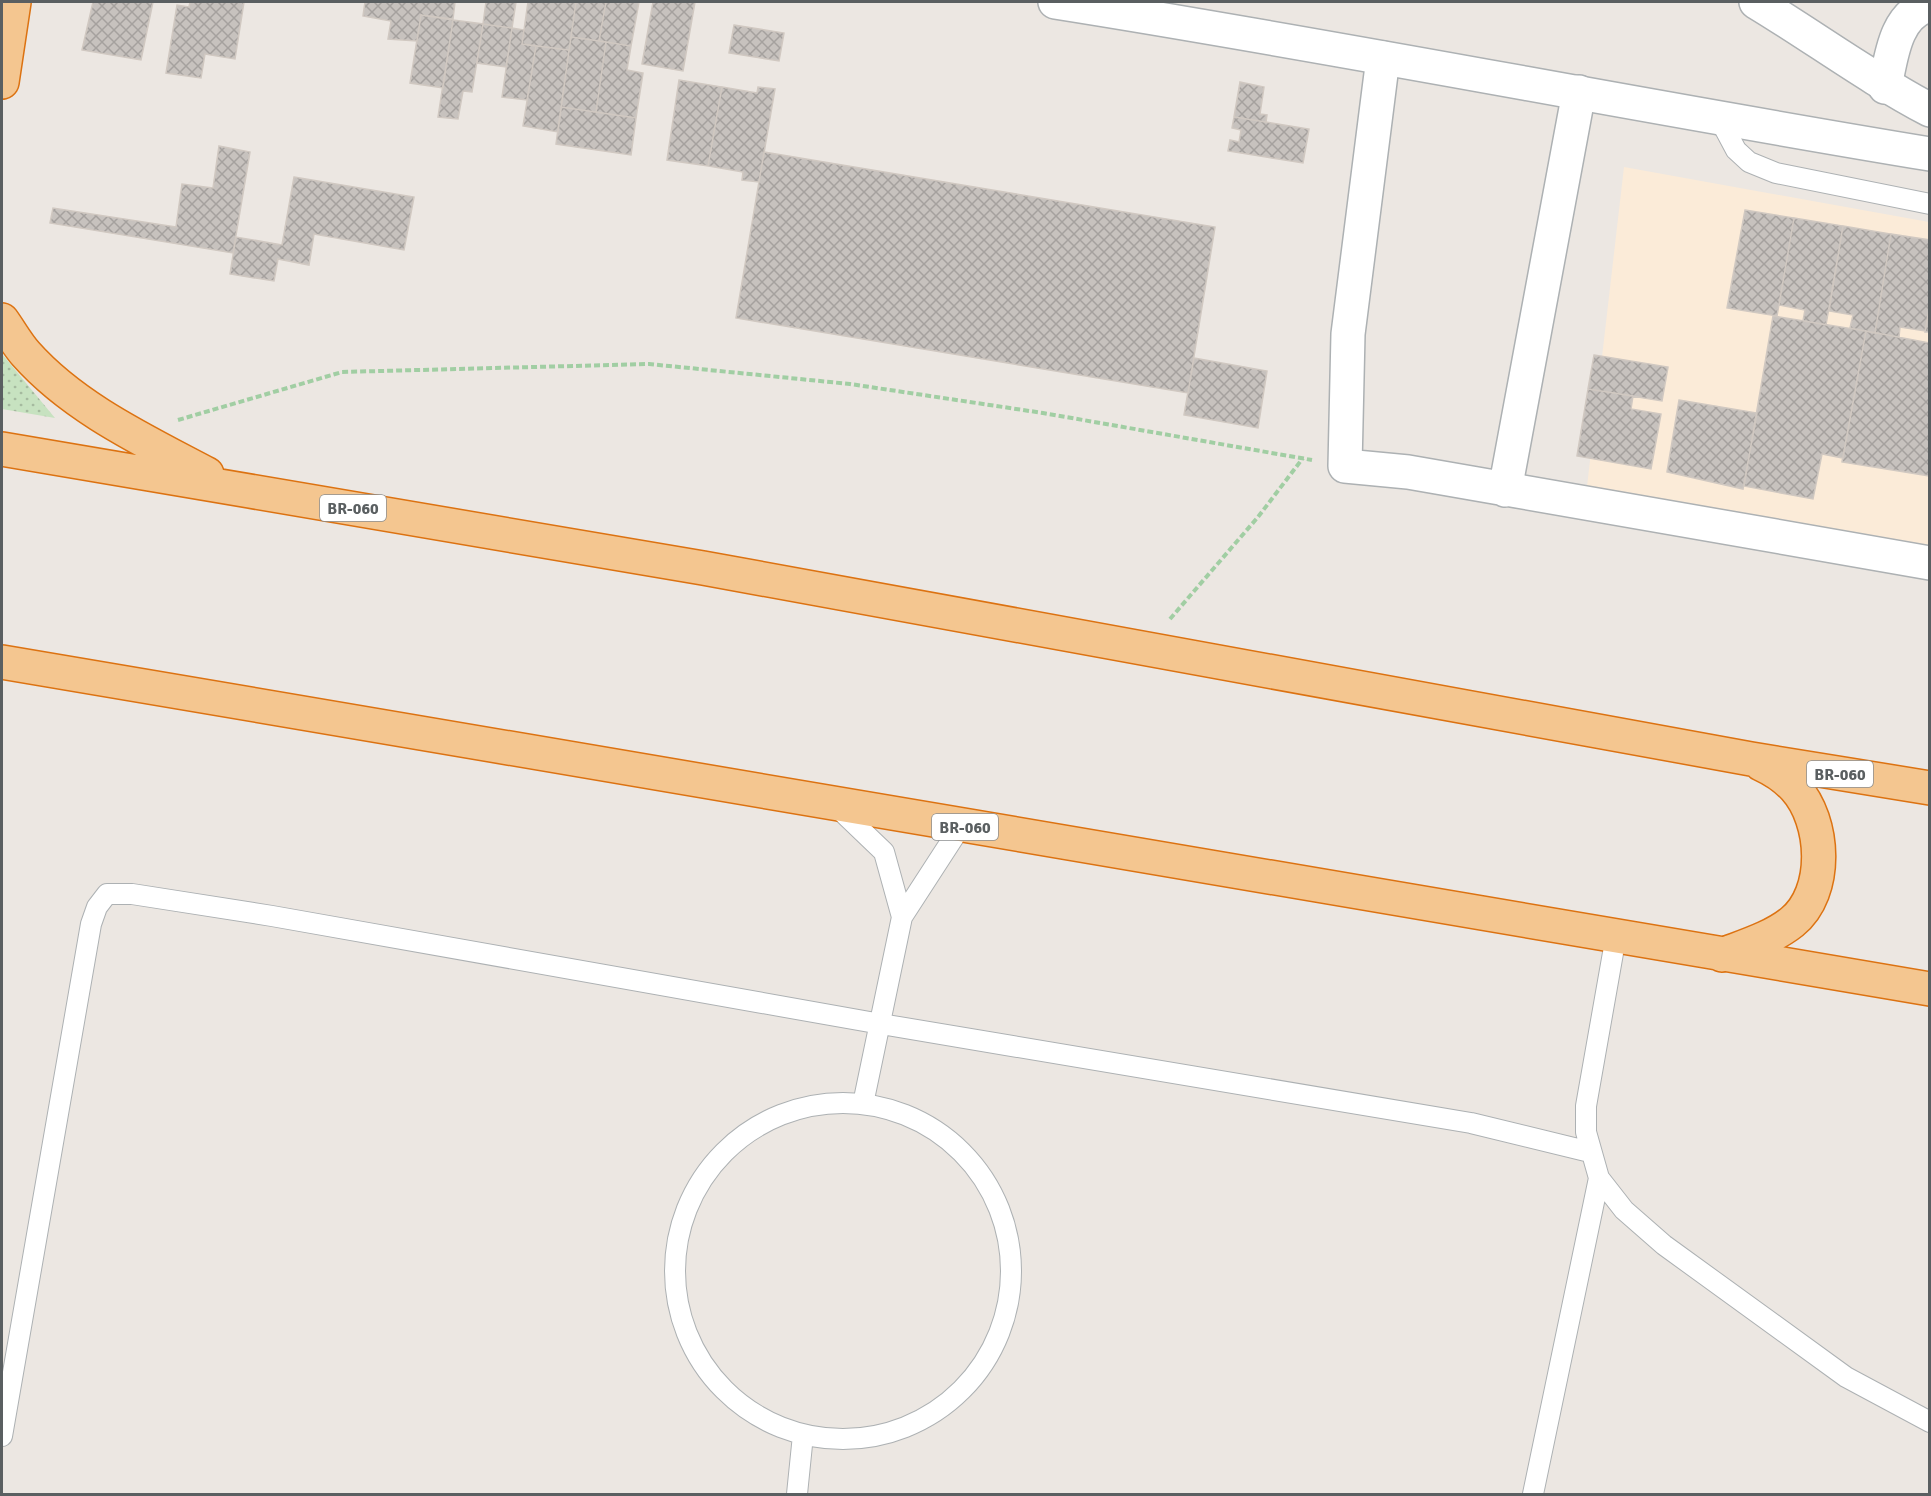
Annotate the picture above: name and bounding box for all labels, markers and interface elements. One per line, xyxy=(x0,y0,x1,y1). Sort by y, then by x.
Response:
road number: BR-060 xyxy=(320,495,386,521)
road number: BR-060 xyxy=(1807,761,1873,787)
road number: BR-060 xyxy=(932,814,998,840)

